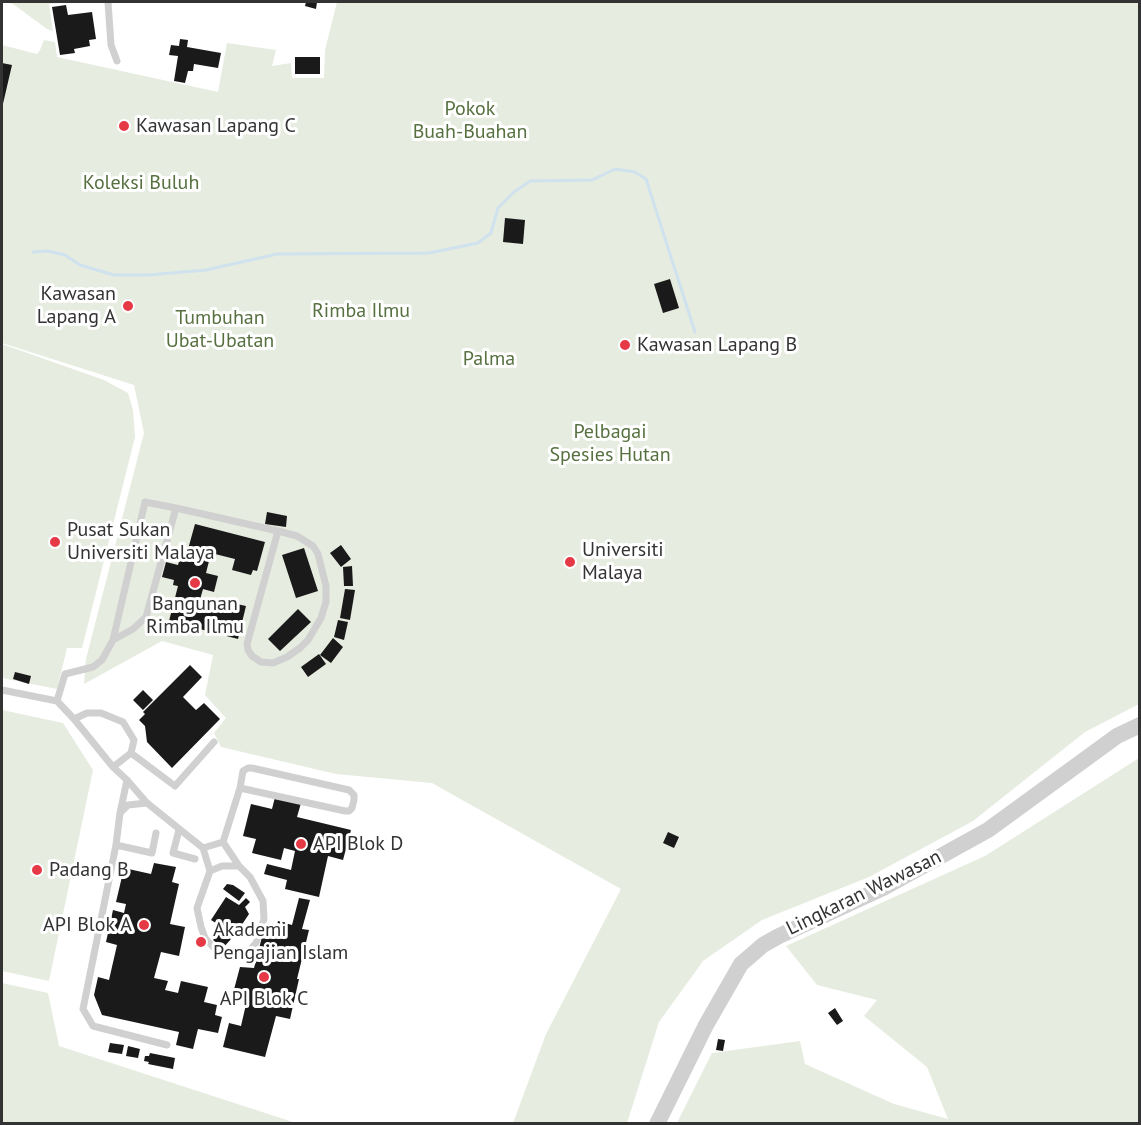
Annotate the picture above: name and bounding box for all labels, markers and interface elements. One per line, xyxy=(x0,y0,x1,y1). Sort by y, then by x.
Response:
park label: Pokok Buah-Buahan xyxy=(413,97,527,144)
place label: Kawasan Lapang C xyxy=(136,114,296,138)
marker: Kawasan Lapang C xyxy=(117,119,131,133)
park label: Koleksi Buluh xyxy=(83,171,199,195)
place label: Kawasan Lapang A xyxy=(37,282,116,329)
marker: Kawasan Lapang A xyxy=(121,299,135,313)
park label: Rimba Ilmu xyxy=(312,299,410,323)
park label: Tumbuhan Ubat-Ubatan xyxy=(166,306,274,353)
place label: Kawasan Lapang B xyxy=(637,333,797,357)
marker: Kawasan Lapang B xyxy=(618,338,632,352)
park label: Palma xyxy=(463,347,515,371)
park label: Pelbagai Spesies Hutan xyxy=(549,420,671,467)
place label: Pusat Sukan Universiti Malaya xyxy=(67,518,215,565)
marker: Pusat Sukan Universiti Malaya xyxy=(48,535,62,549)
place label: Universiti Malaya xyxy=(582,538,664,585)
marker: Universiti Malaya xyxy=(563,555,577,569)
marker: Bangunan Rimba Ilmu xyxy=(188,576,202,590)
place label: Bangunan Rimba Ilmu xyxy=(146,592,244,639)
place label: API Blok D xyxy=(313,832,403,856)
marker: API Blok D xyxy=(294,837,308,851)
street label: Lingkaran Wawasan xyxy=(783,845,945,941)
place label: Padang B xyxy=(49,858,129,882)
marker: Padang B xyxy=(30,863,44,877)
place label: API Blok A xyxy=(43,913,132,937)
marker: API Blok A xyxy=(137,918,151,932)
place label: Akademi Pengajian Islam xyxy=(213,918,348,965)
marker: Akademi Pengajian Islam xyxy=(194,935,208,949)
marker: API Blok C xyxy=(257,970,271,984)
place label: API Blok C xyxy=(220,987,308,1011)

